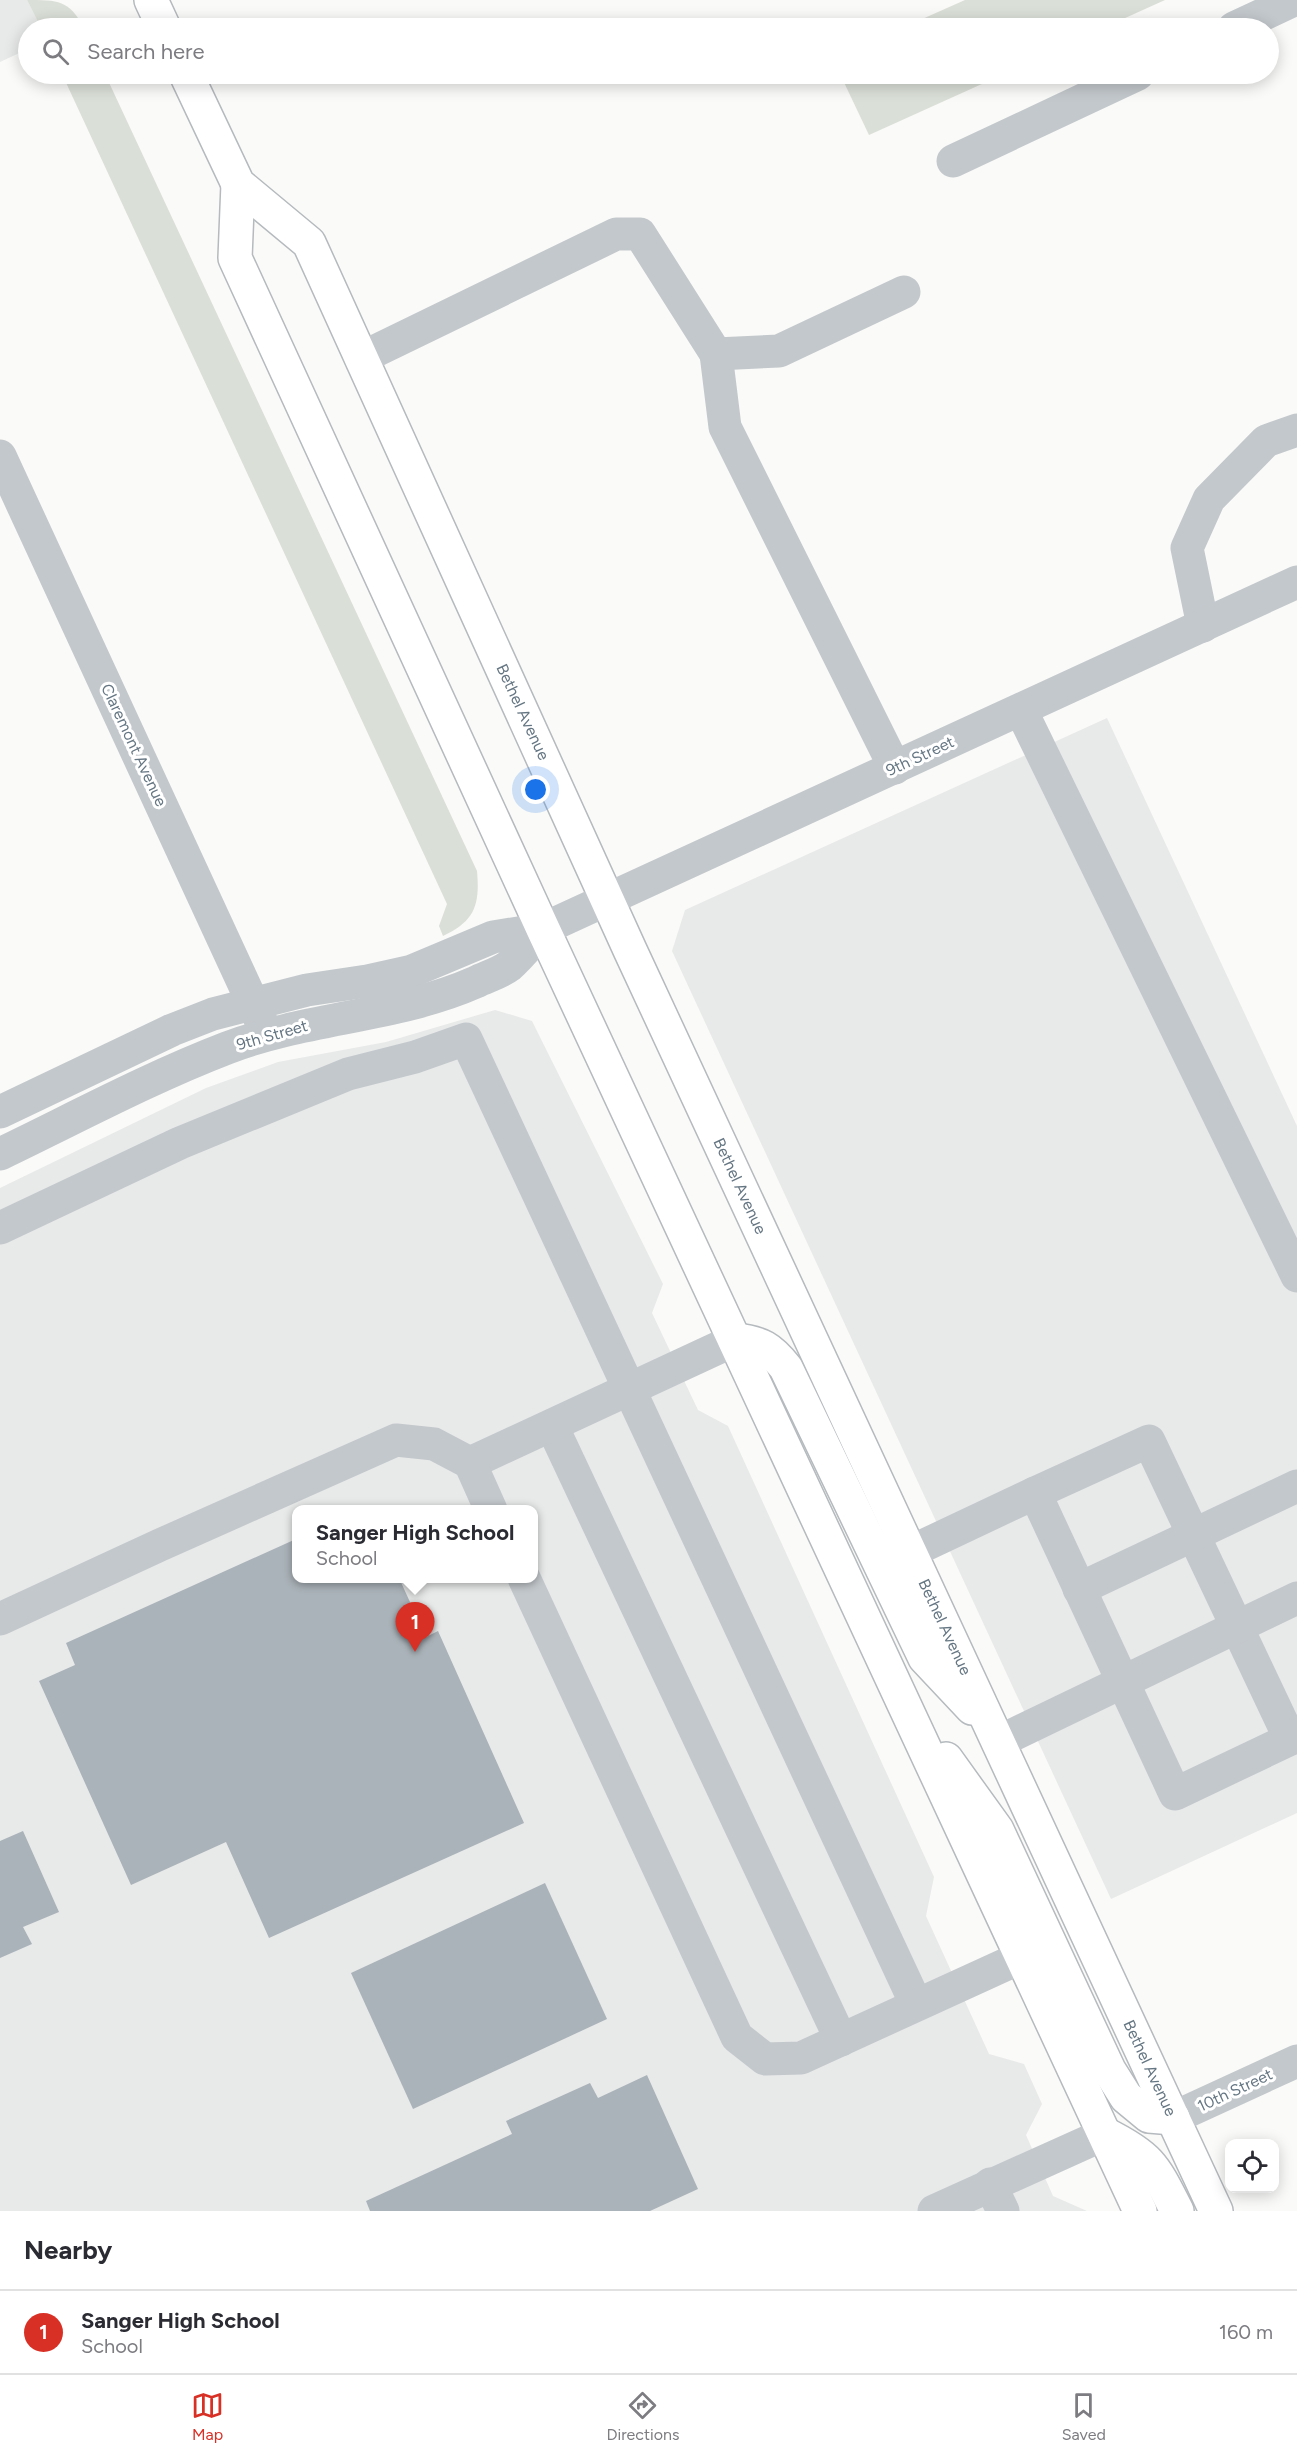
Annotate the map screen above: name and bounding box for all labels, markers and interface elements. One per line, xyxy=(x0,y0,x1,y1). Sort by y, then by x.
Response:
search box xyxy=(18,18,1279,84)
icon: search xyxy=(39,35,72,68)
text: Search here xyxy=(87,38,205,65)
street label: Bethel Avenue xyxy=(492,661,554,763)
street label: Claremont Avenue xyxy=(97,681,171,810)
street label: 9th Street xyxy=(883,732,957,780)
your location xyxy=(521,775,550,804)
street label: 9th Street xyxy=(234,1016,310,1054)
street label: Bethel Avenue xyxy=(709,1135,771,1237)
popup xyxy=(292,1505,538,1583)
text: Sanger High School xyxy=(316,1519,514,1546)
text: School xyxy=(316,1546,378,1570)
street label: Bethel Avenue xyxy=(914,1576,976,1678)
pin: 1 xyxy=(396,1602,434,1652)
street label: Bethel Avenue xyxy=(1119,2017,1181,2119)
street label: 10th Street xyxy=(1194,2064,1276,2116)
map controls xyxy=(1225,2139,1279,2193)
button: locate xyxy=(1225,2139,1279,2193)
text: Nearby xyxy=(24,2234,112,2266)
text: Sanger High School xyxy=(81,2307,280,2334)
text: 1 xyxy=(39,2320,48,2344)
text: 160 m xyxy=(1219,2320,1273,2344)
text: School xyxy=(81,2334,143,2358)
tab: Map xyxy=(191,2389,224,2444)
tab: Directions xyxy=(606,2389,679,2444)
tab: Saved xyxy=(1062,2389,1106,2444)

